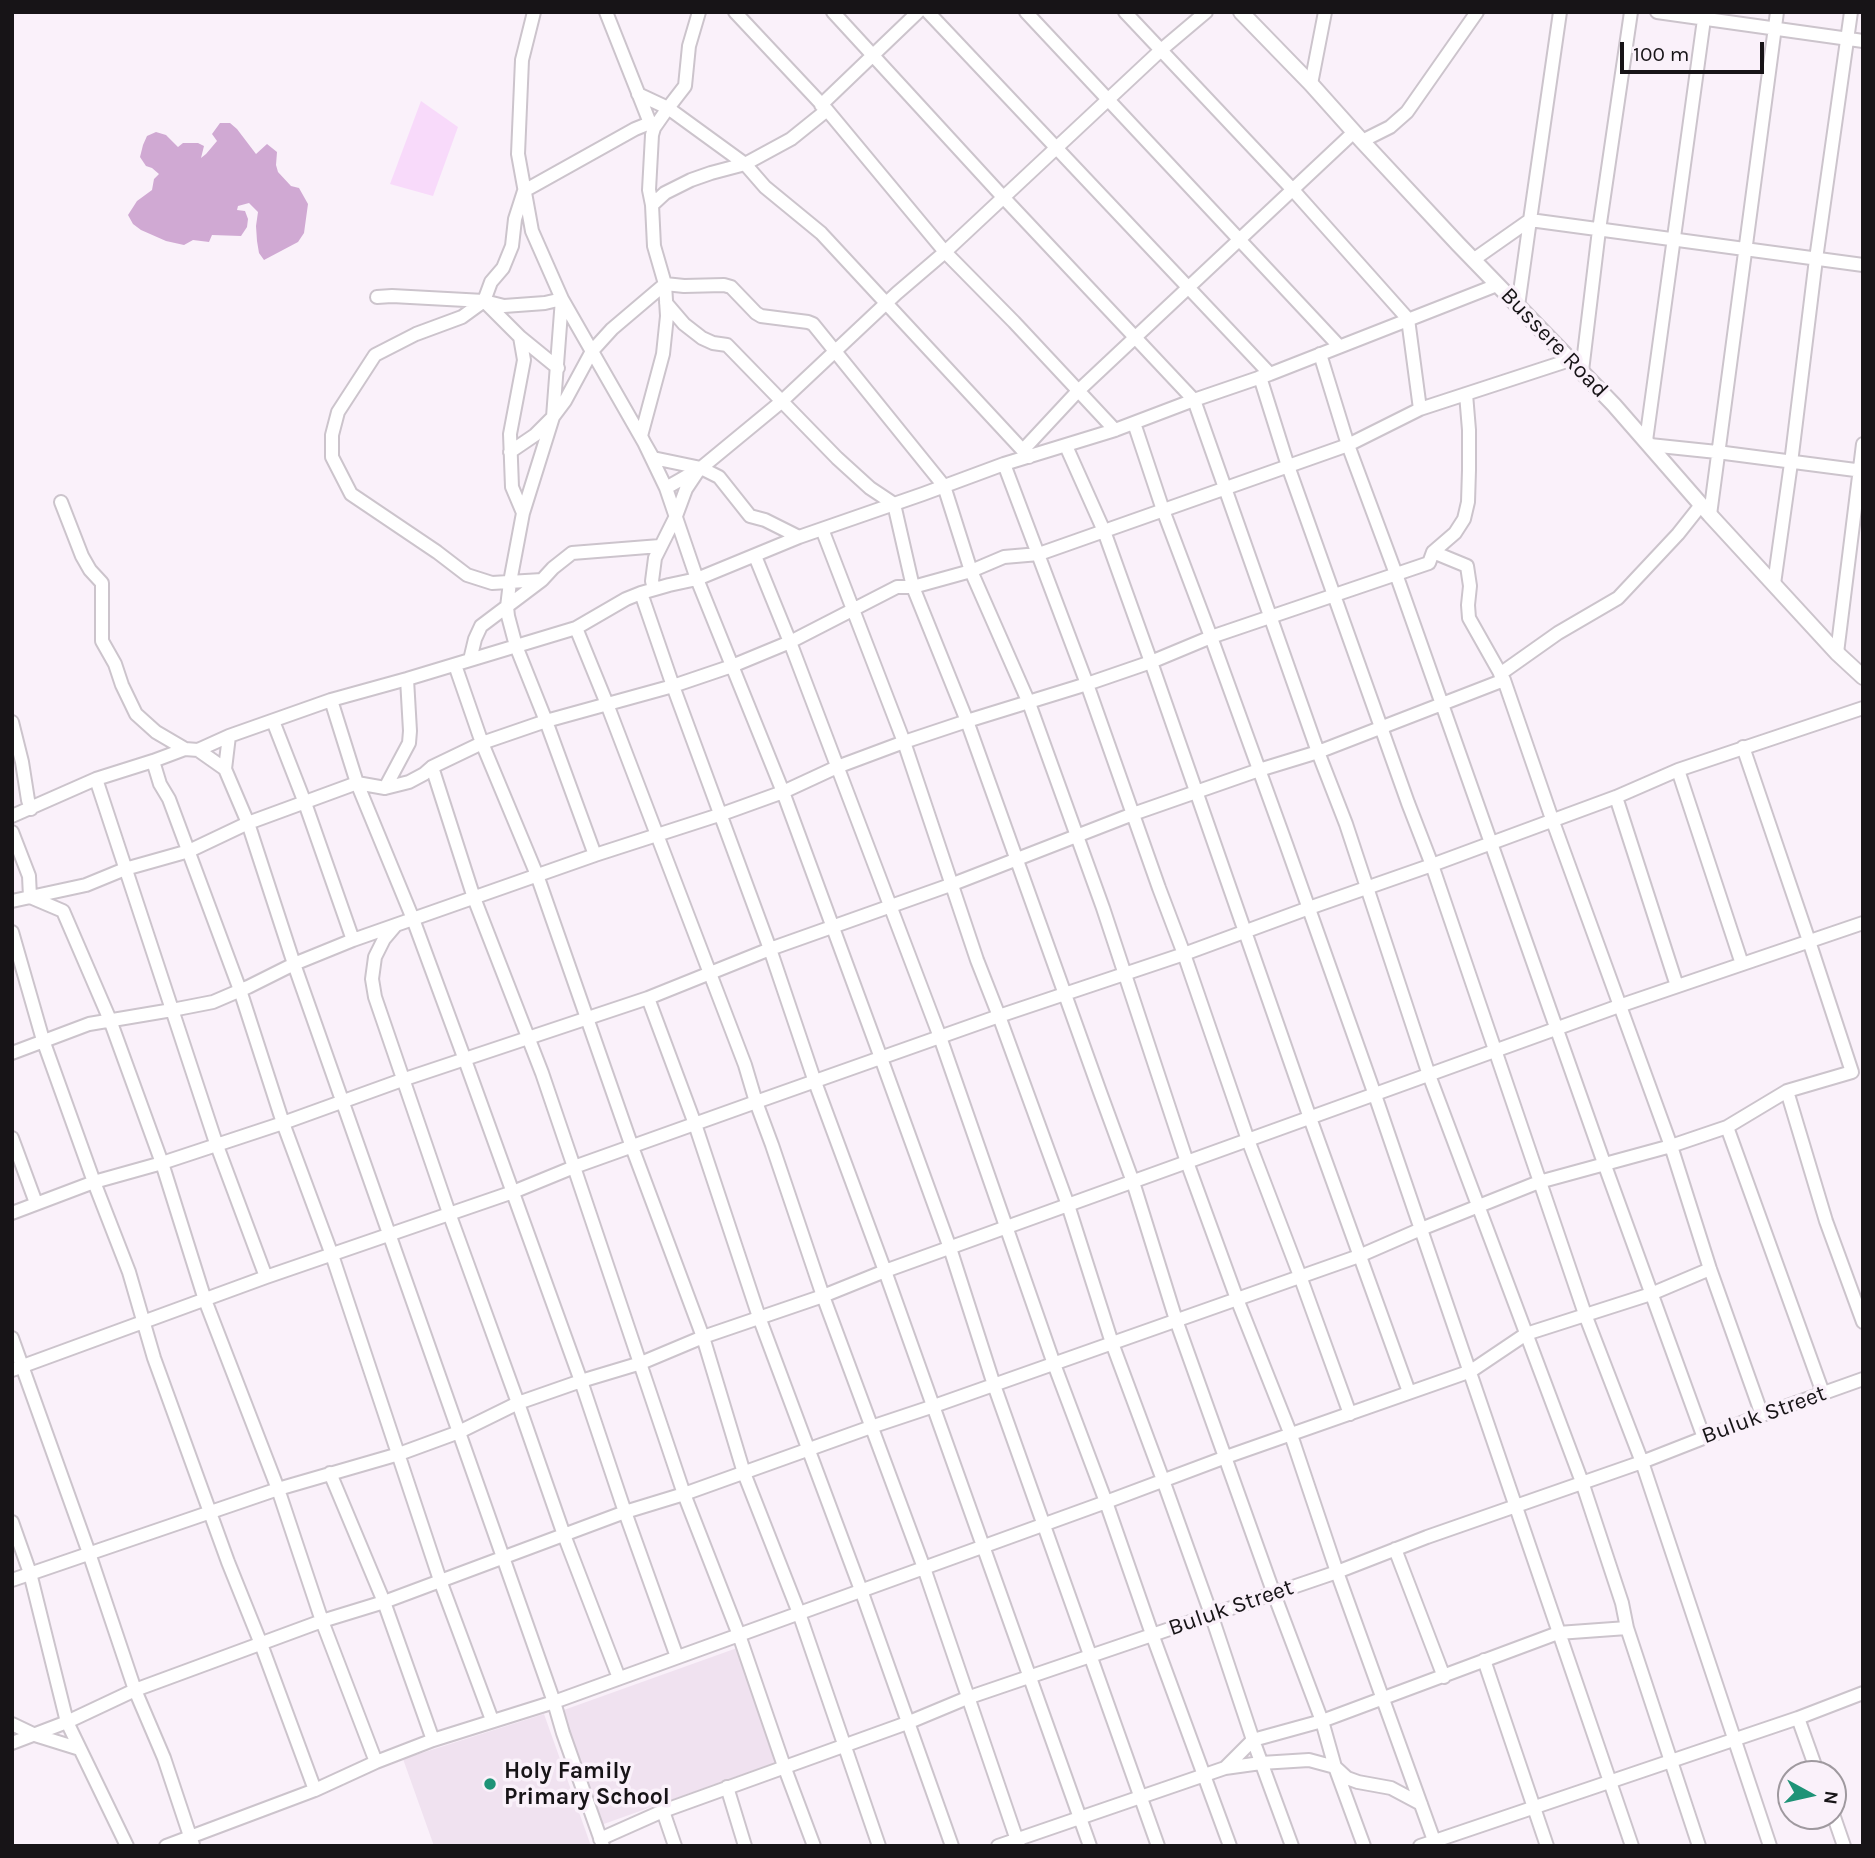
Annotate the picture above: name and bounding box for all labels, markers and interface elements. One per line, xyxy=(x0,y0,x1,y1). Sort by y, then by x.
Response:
scale bar xyxy=(1623,28,1766,72)
text: 100 m xyxy=(1633,42,1690,66)
street label: Bussere Road xyxy=(1494,282,1614,404)
street label: Buluk Street xyxy=(1698,1380,1830,1450)
street label: Buluk Street xyxy=(1165,1574,1297,1642)
place label: Holy Family Primary School xyxy=(504,1757,670,1811)
north arrow xyxy=(1777,1760,1847,1830)
marker: Holy Family Primary School xyxy=(482,1776,498,1792)
text: N xyxy=(1819,1789,1843,1806)

